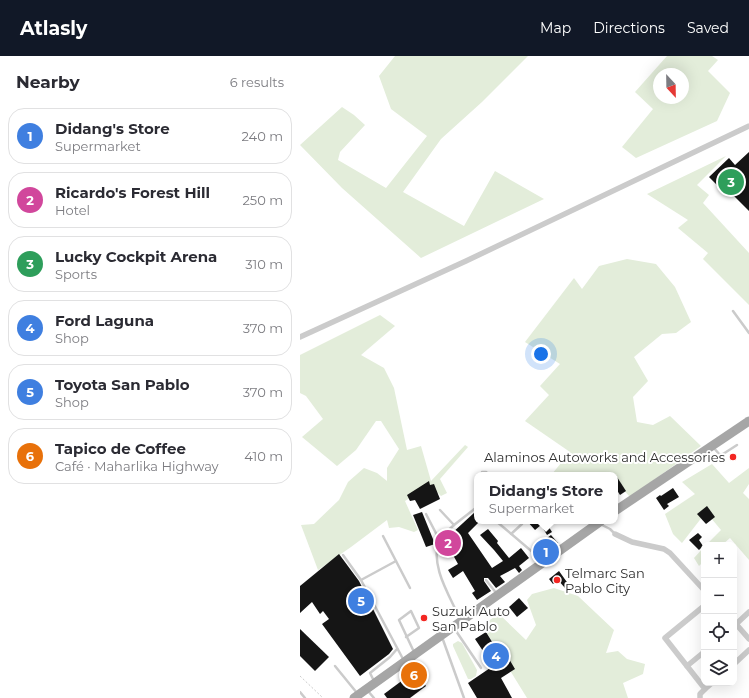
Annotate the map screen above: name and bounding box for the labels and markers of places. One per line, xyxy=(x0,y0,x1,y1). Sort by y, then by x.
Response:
pin: 3 xyxy=(718,167,744,197)
place label: Alaminos Autoworks and Accessories xyxy=(484,449,725,465)
marker: Alaminos Autoworks and Accessories xyxy=(728,452,738,462)
pin: 2 xyxy=(435,528,461,558)
pin: 1 xyxy=(533,537,559,567)
place label: Telmarc San Pablo City xyxy=(565,565,645,596)
marker: Telmarc San Pablo City xyxy=(552,575,562,585)
pin: 5 xyxy=(348,586,374,616)
place label: Suzuki Auto San Pablo xyxy=(432,603,510,634)
marker: Suzuki Auto San Pablo xyxy=(419,613,429,623)
pin: 4 xyxy=(483,641,509,671)
pin: 6 xyxy=(401,660,427,690)

